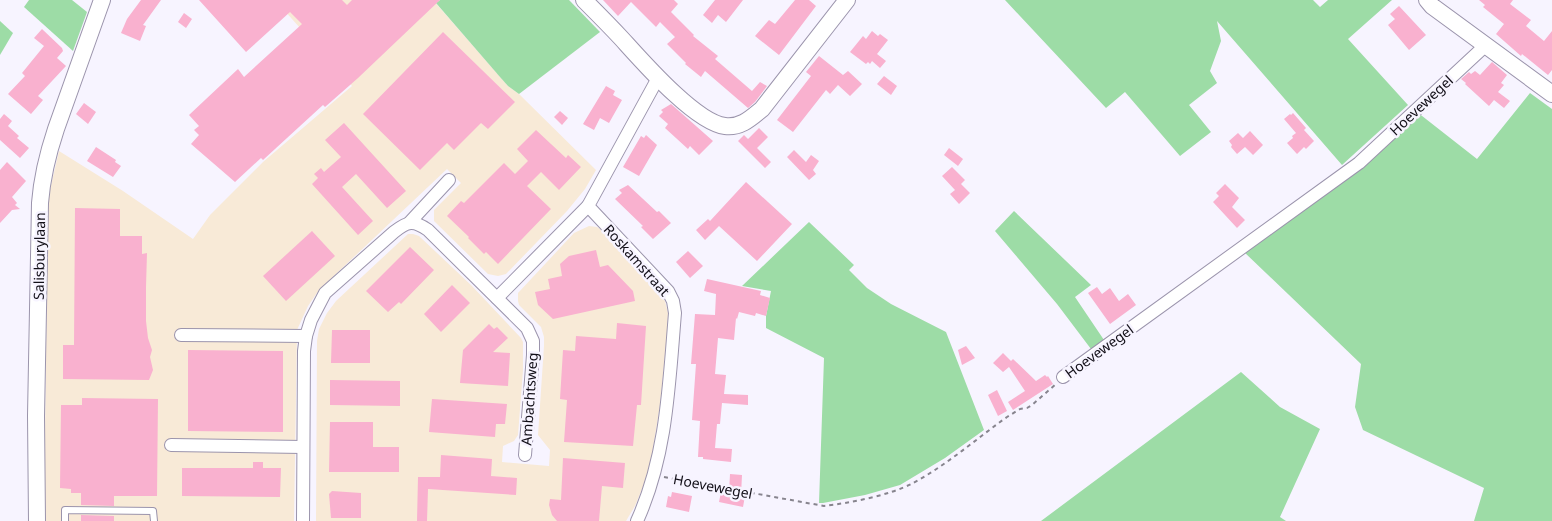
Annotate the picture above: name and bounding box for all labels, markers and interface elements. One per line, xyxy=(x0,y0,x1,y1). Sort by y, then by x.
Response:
street label: Hoevewegel xyxy=(1385,71,1457,139)
street label: Salisburylaan xyxy=(29,212,49,300)
street label: Roskamstraat xyxy=(600,220,674,300)
street label: Hoevewegel xyxy=(1061,320,1137,382)
street label: Ambachtsweg xyxy=(516,352,542,446)
street label: Hoevewegel xyxy=(672,469,754,503)

